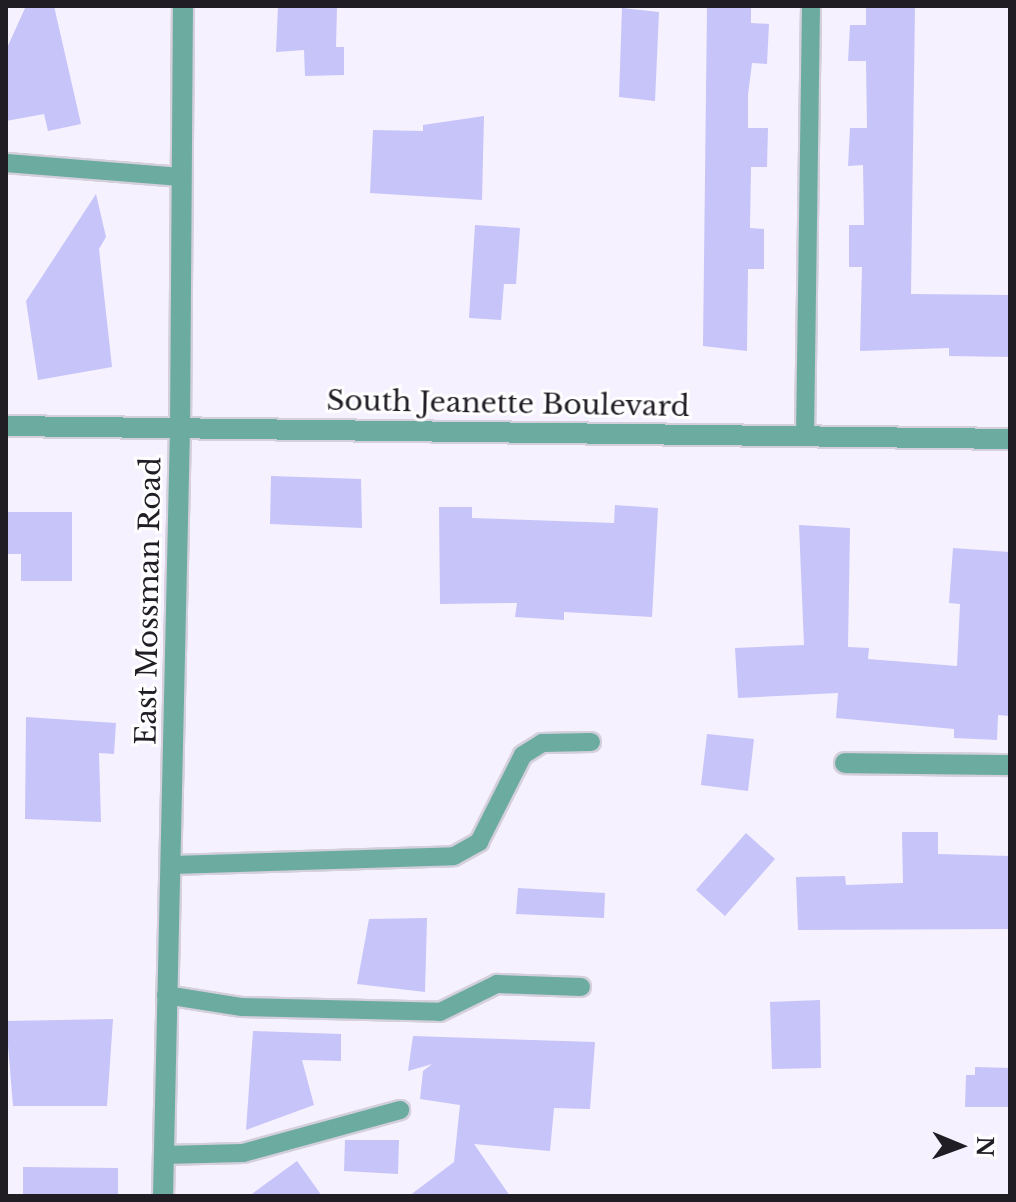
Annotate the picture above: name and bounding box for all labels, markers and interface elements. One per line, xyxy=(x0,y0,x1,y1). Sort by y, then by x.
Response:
street label: South Jeanette Boulevard xyxy=(326,384,690,424)
street label: East Mossman Road xyxy=(130,457,168,745)
north arrow xyxy=(920,1106,1000,1186)
text: N xyxy=(971,1136,998,1157)

